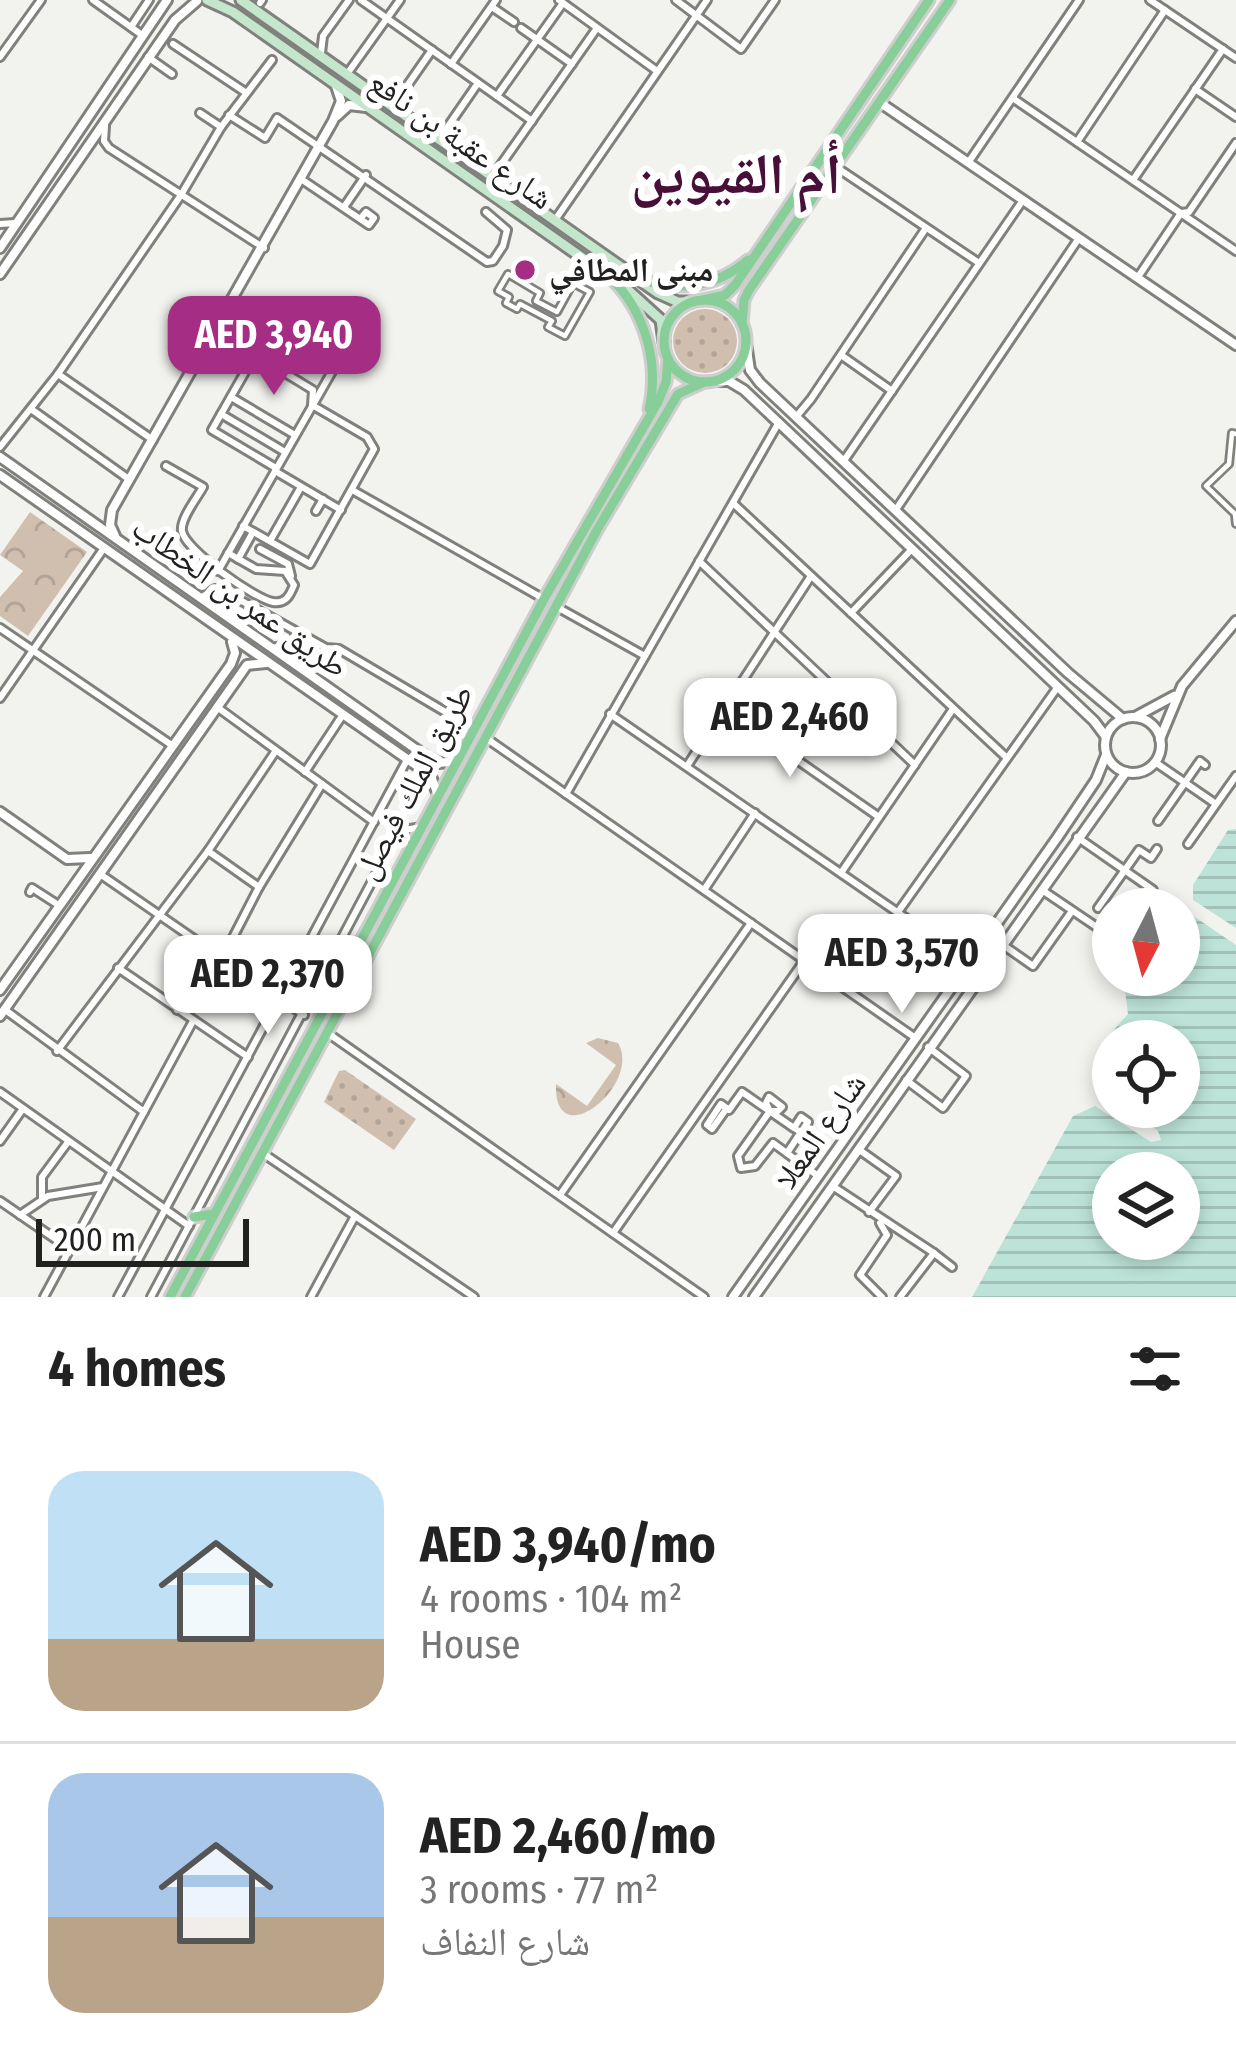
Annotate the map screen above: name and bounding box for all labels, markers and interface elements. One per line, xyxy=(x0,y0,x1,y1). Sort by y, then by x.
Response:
street label: شارع عقبة بن نافع xyxy=(361,62,561,219)
district label: أم القيوين xyxy=(631,139,841,213)
place label: مبنى المطافي xyxy=(549,250,713,295)
marker: مبنى المطافي xyxy=(512,257,538,283)
pin: AED 3,940 xyxy=(137,296,411,398)
text: AED 3,940 xyxy=(195,312,353,358)
street label: طريق عمر بن الخطاب xyxy=(124,508,356,686)
street label: طريق الملك فيصل xyxy=(346,678,482,886)
pin: AED 2,460 xyxy=(653,678,927,780)
text: AED 2,460 xyxy=(711,694,869,740)
north arrow xyxy=(1092,888,1200,996)
map controls xyxy=(1092,888,1200,1260)
pin: AED 3,570 xyxy=(765,914,1039,1016)
text: AED 3,570 xyxy=(825,930,979,976)
pin: AED 2,370 xyxy=(131,935,405,1037)
text: AED 2,370 xyxy=(191,951,345,997)
button: locate xyxy=(1092,1020,1200,1128)
street label: شارع المعلا xyxy=(766,1065,874,1197)
button: layers xyxy=(1092,1152,1200,1260)
scale bar xyxy=(36,1213,249,1266)
text: 200 m xyxy=(54,1220,136,1260)
icon: filters xyxy=(1122,1336,1188,1402)
text: 4 homes xyxy=(48,1338,226,1400)
text: AED 3,940/mo xyxy=(420,1514,716,1576)
icon: home xyxy=(144,1519,288,1663)
text: 4 rooms · 104 m² xyxy=(420,1576,682,1622)
text: House xyxy=(420,1622,520,1668)
text: AED 2,460/mo xyxy=(420,1805,716,1867)
icon: home xyxy=(144,1821,288,1965)
text: 3 rooms · 77 m² xyxy=(420,1867,658,1913)
text: شارع النفاف xyxy=(420,1919,590,1965)

